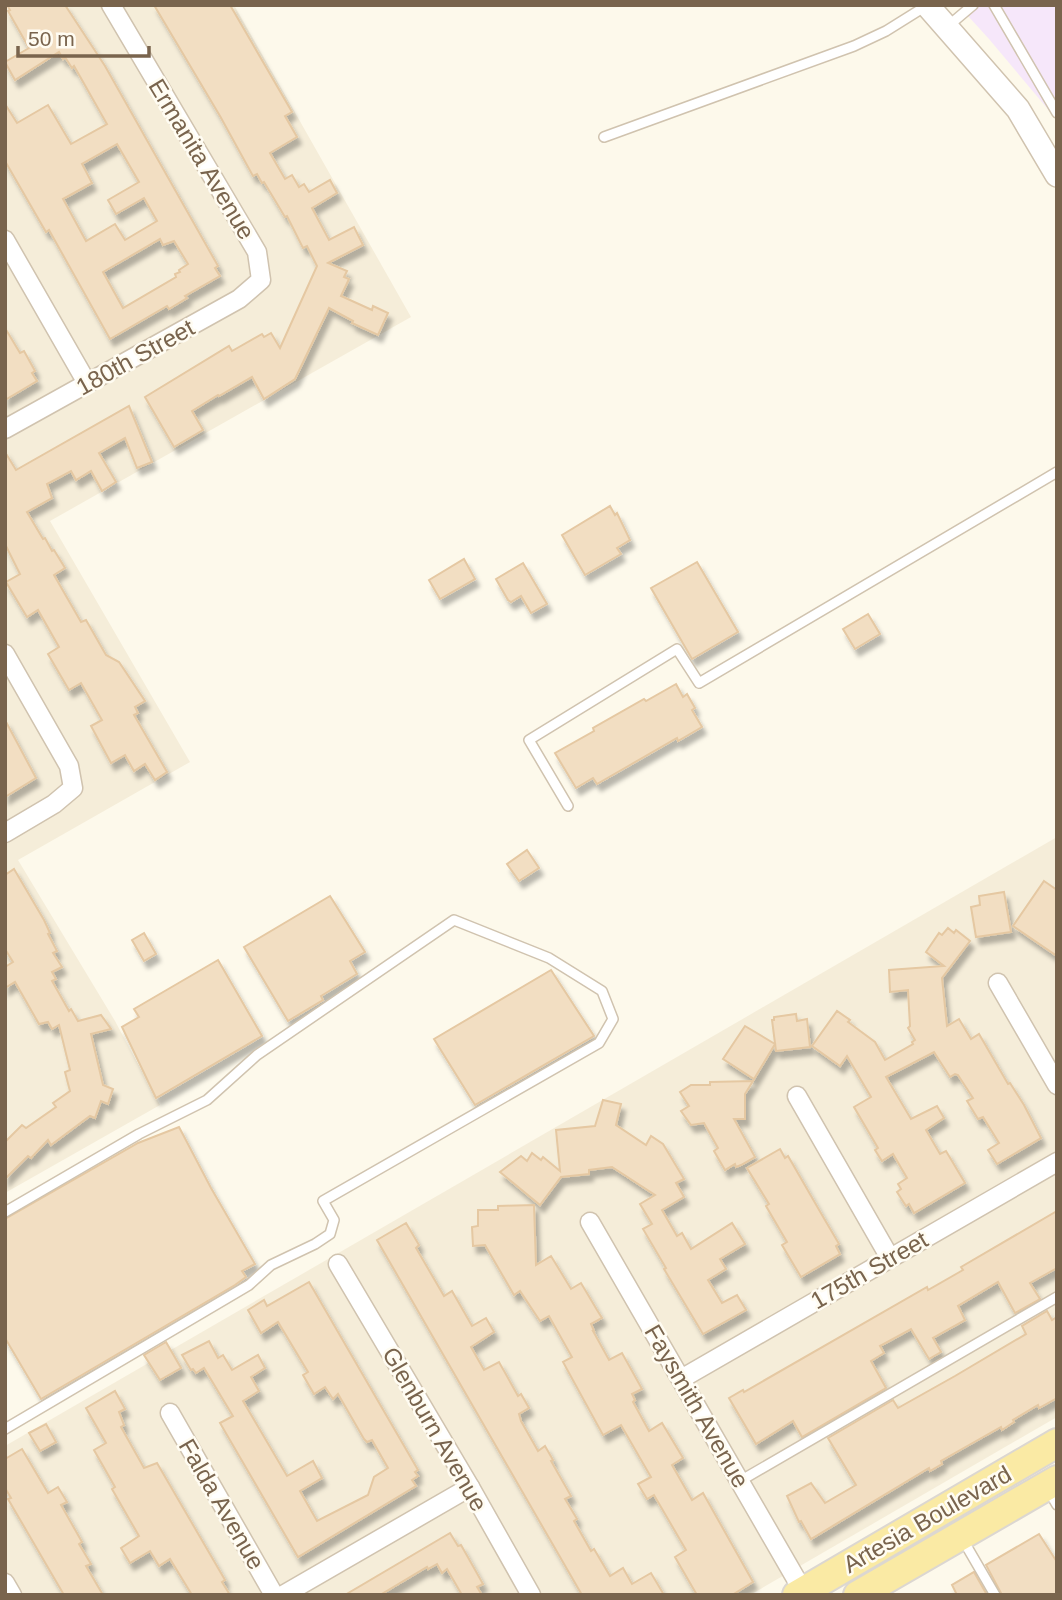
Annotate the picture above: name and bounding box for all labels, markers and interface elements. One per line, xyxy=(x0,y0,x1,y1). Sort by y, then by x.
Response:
scale bar xyxy=(18,14,149,58)
text: 50 m xyxy=(28,27,75,50)
street label: Ermanita Avenue xyxy=(143,74,261,244)
street label: 180th Street xyxy=(71,313,199,401)
street label: 175th Street xyxy=(806,1225,933,1314)
street label: Faysmith Avenue xyxy=(639,1320,755,1492)
street label: Glenburn Avenue xyxy=(377,1342,493,1516)
street label: Falda Avenue xyxy=(174,1434,270,1574)
street label: Artesia Boulevard xyxy=(838,1460,1016,1578)

